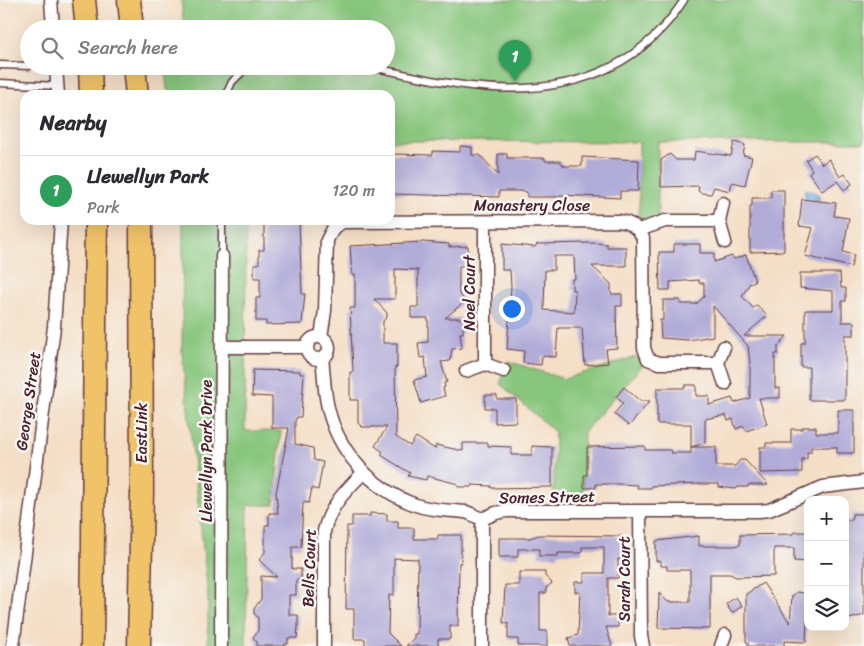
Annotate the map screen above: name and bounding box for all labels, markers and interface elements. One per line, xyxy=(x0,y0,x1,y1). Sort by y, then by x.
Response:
search box xyxy=(20,20,395,75)
text: Search here xyxy=(78,31,178,64)
icon: search xyxy=(38,34,66,62)
pin: 1 xyxy=(499,40,531,81)
text: Nearby xyxy=(40,104,106,142)
text: Llewellyn Park xyxy=(87,160,209,193)
text: 1 xyxy=(53,176,59,205)
text: 120 m xyxy=(332,176,375,205)
street label: Monastery Close xyxy=(474,191,590,220)
text: Park xyxy=(87,193,120,222)
street label: Noel Court xyxy=(455,255,484,331)
your location xyxy=(499,296,525,322)
street label: George Street xyxy=(7,350,49,452)
street label: Llewellyn Park Drive xyxy=(192,380,221,522)
street label: EastLink xyxy=(127,402,156,463)
street label: Somes Street xyxy=(499,482,595,512)
map controls xyxy=(804,496,849,631)
button: + xyxy=(804,496,849,541)
street label: Bells Court xyxy=(293,528,325,608)
street label: Sarah Court xyxy=(610,536,639,622)
button: − xyxy=(804,541,849,586)
button: layers xyxy=(804,586,849,631)

